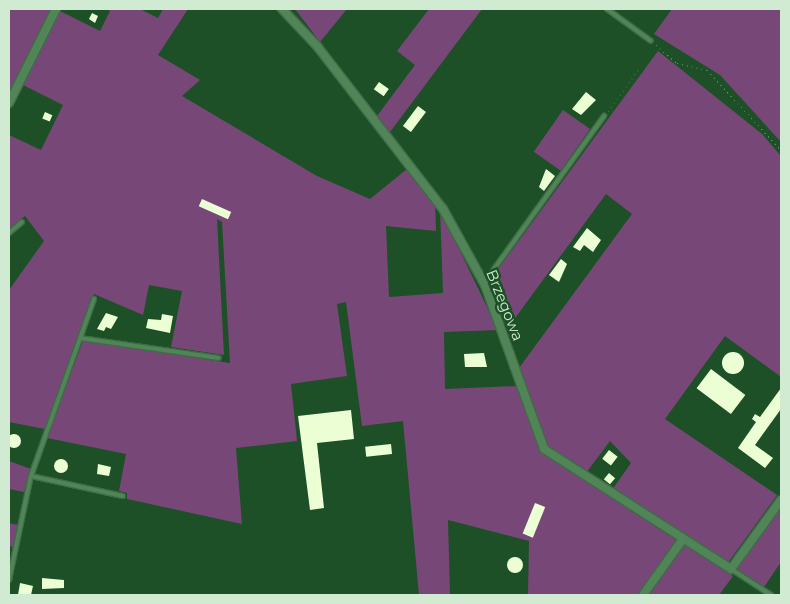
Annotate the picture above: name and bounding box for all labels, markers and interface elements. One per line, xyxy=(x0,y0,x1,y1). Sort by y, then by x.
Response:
street label: Brzegowa xyxy=(483,267,527,343)

